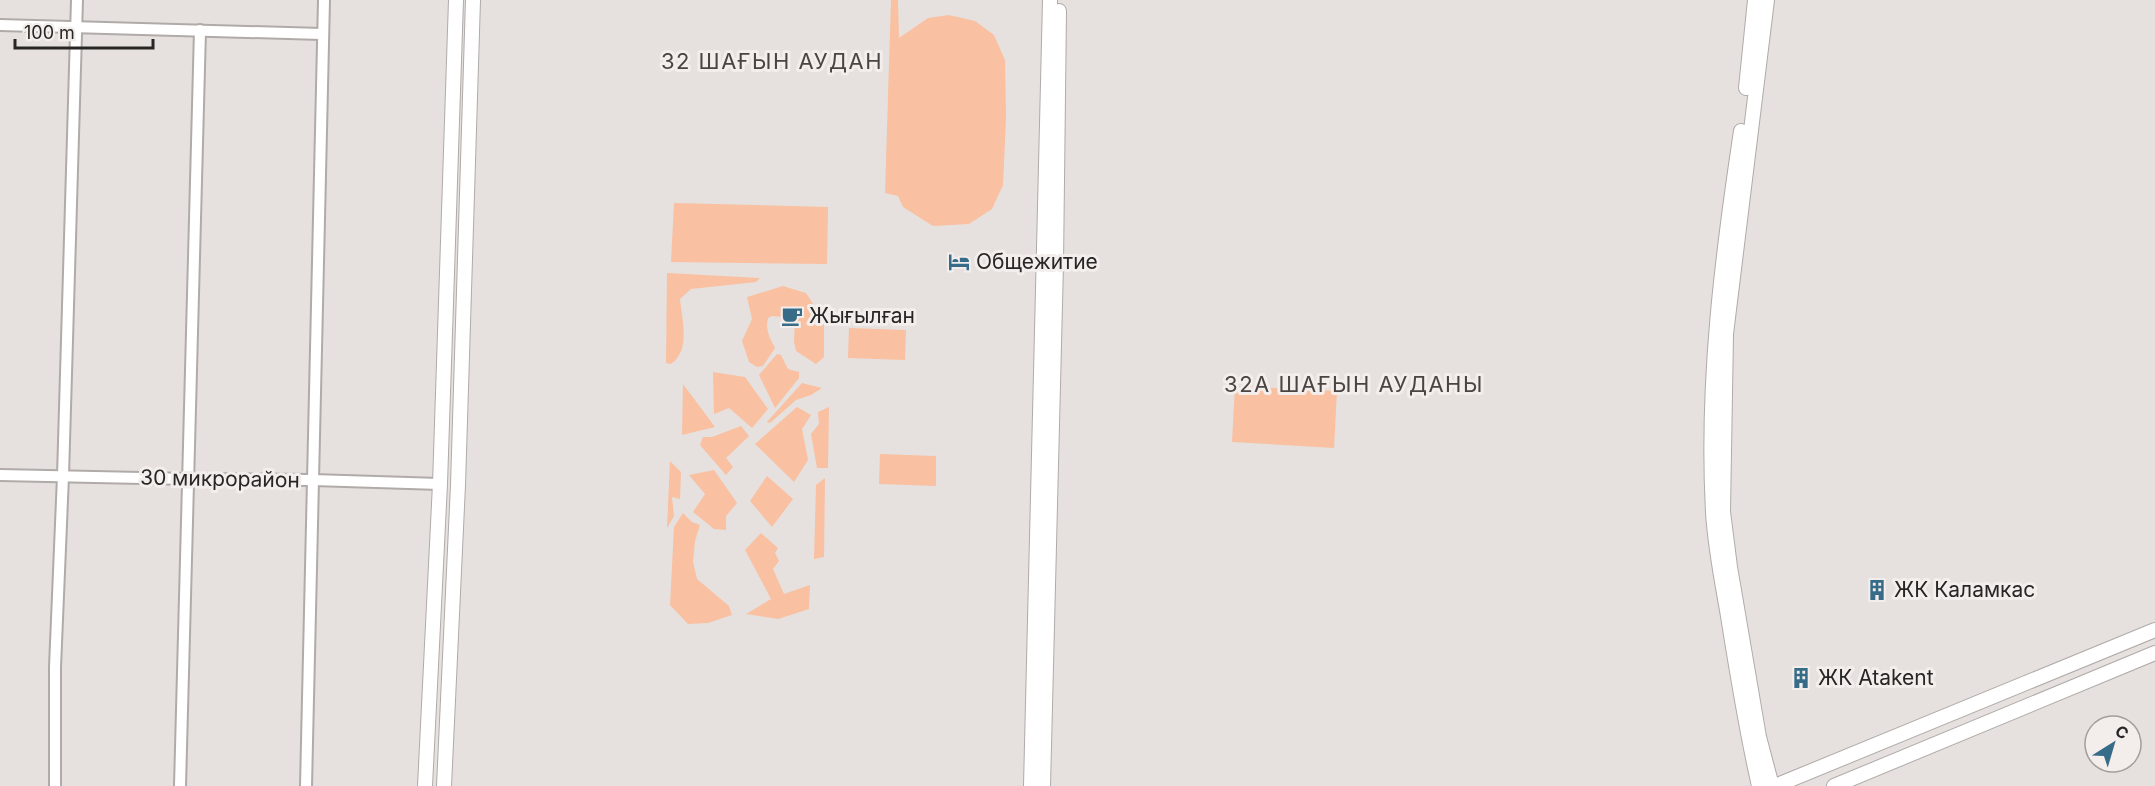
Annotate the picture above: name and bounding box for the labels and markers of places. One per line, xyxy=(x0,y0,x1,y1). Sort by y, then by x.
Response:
place label: Общежитие xyxy=(976,249,1098,274)
hotel icon: Общежитие xyxy=(947,250,971,274)
place label: Жығылған xyxy=(809,303,915,328)
cafe icon: Жығылған xyxy=(780,304,804,328)
place label: ЖК Каламкас xyxy=(1894,577,2035,602)
building icon: ЖК Каламкас xyxy=(1865,578,1889,602)
place label: ЖК Atakent xyxy=(1818,665,1934,690)
building icon: ЖК Atakent xyxy=(1789,666,1813,690)

